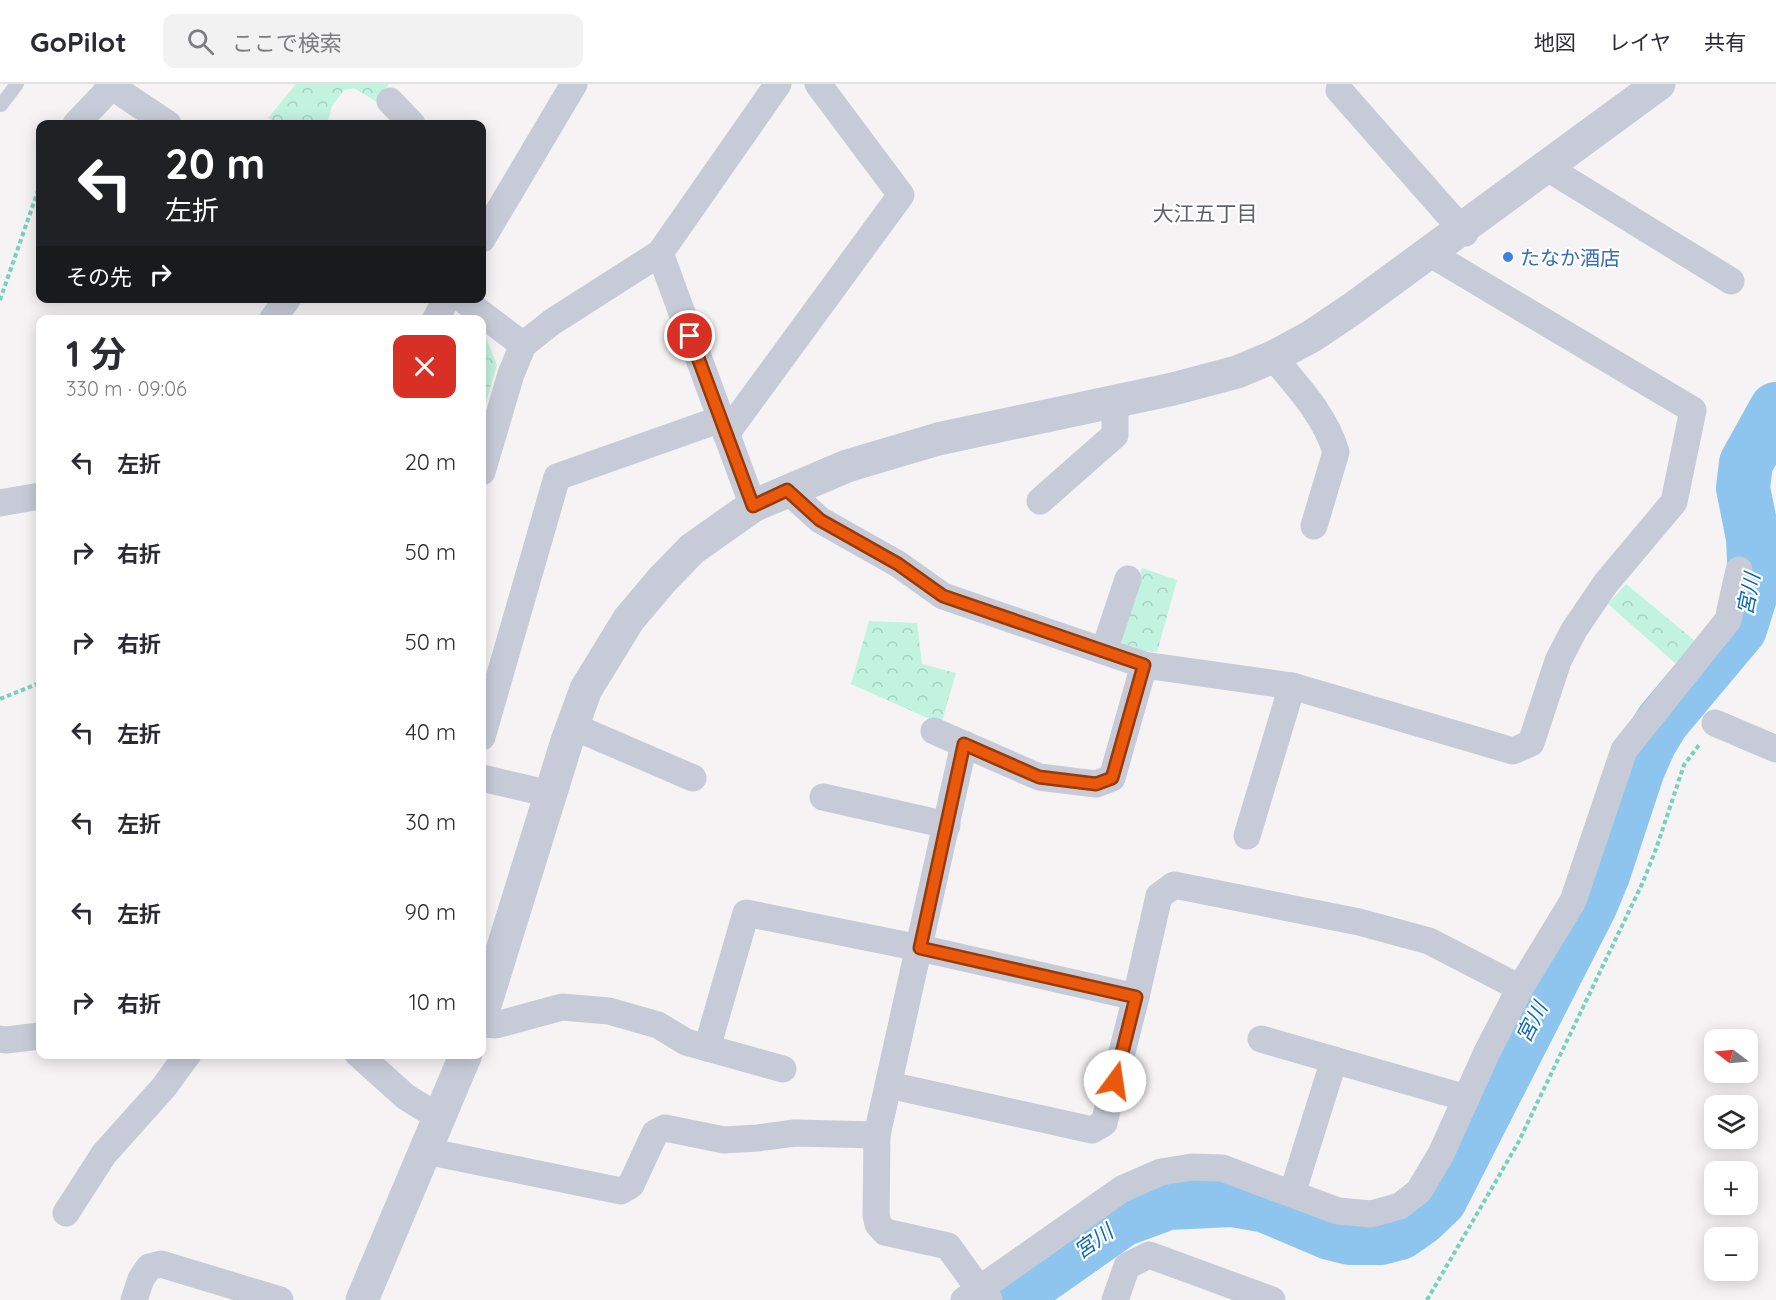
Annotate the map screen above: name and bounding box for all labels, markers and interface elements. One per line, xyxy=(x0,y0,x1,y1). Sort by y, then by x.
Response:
search box xyxy=(163,14,583,68)
text: GoPilot xyxy=(30,24,127,59)
icon: search xyxy=(184,25,217,58)
text: ここで検索 xyxy=(232,29,342,57)
text: 地図 xyxy=(1534,29,1576,55)
text: レイヤ xyxy=(1609,29,1671,55)
text: 共有 xyxy=(1704,29,1746,55)
text: 20 m xyxy=(165,137,265,190)
icon: left xyxy=(66,144,144,222)
text: 左折 xyxy=(165,193,219,227)
district label: 大江五丁目 xyxy=(1153,200,1258,226)
place label: たなか酒店 xyxy=(1520,245,1620,270)
marker: たなか酒店 xyxy=(1501,250,1515,264)
icon: right xyxy=(144,258,177,291)
text: その先 xyxy=(66,263,132,291)
pin xyxy=(664,310,715,361)
icon: arrive xyxy=(673,319,706,352)
text: 1 分 xyxy=(66,331,126,376)
button: close xyxy=(393,335,456,398)
text: 330 m · 09:06 xyxy=(66,376,187,401)
icon: left xyxy=(66,446,99,479)
text: 20 m xyxy=(405,448,456,476)
text: 左折 xyxy=(117,450,161,478)
icon: right xyxy=(66,536,99,569)
text: 50 m xyxy=(405,538,456,566)
text: 右折 xyxy=(117,540,161,568)
water label: 宮川 xyxy=(1731,569,1765,617)
icon: right xyxy=(66,626,99,659)
text: 50 m xyxy=(405,628,456,656)
text: 右折 xyxy=(117,630,161,658)
icon: left xyxy=(66,716,99,749)
text: 40 m xyxy=(405,718,456,746)
text: 左折 xyxy=(117,720,161,748)
icon: left xyxy=(66,806,99,839)
text: 30 m xyxy=(405,808,456,836)
text: 左折 xyxy=(117,810,161,838)
icon: left xyxy=(66,896,99,929)
text: 90 m xyxy=(405,898,456,926)
text: 左折 xyxy=(117,900,161,928)
icon: right xyxy=(66,986,99,1019)
text: 10 m xyxy=(409,988,456,1016)
text: 右折 xyxy=(117,990,161,1018)
water label: 宮川 xyxy=(1510,996,1553,1047)
north arrow xyxy=(1704,1029,1758,1083)
map controls xyxy=(1704,1029,1758,1281)
position arrow xyxy=(1083,1049,1147,1113)
button: layers xyxy=(1704,1095,1758,1149)
button: + xyxy=(1704,1161,1758,1215)
water label: 宮川 xyxy=(1068,1217,1119,1264)
button: − xyxy=(1704,1227,1758,1281)

